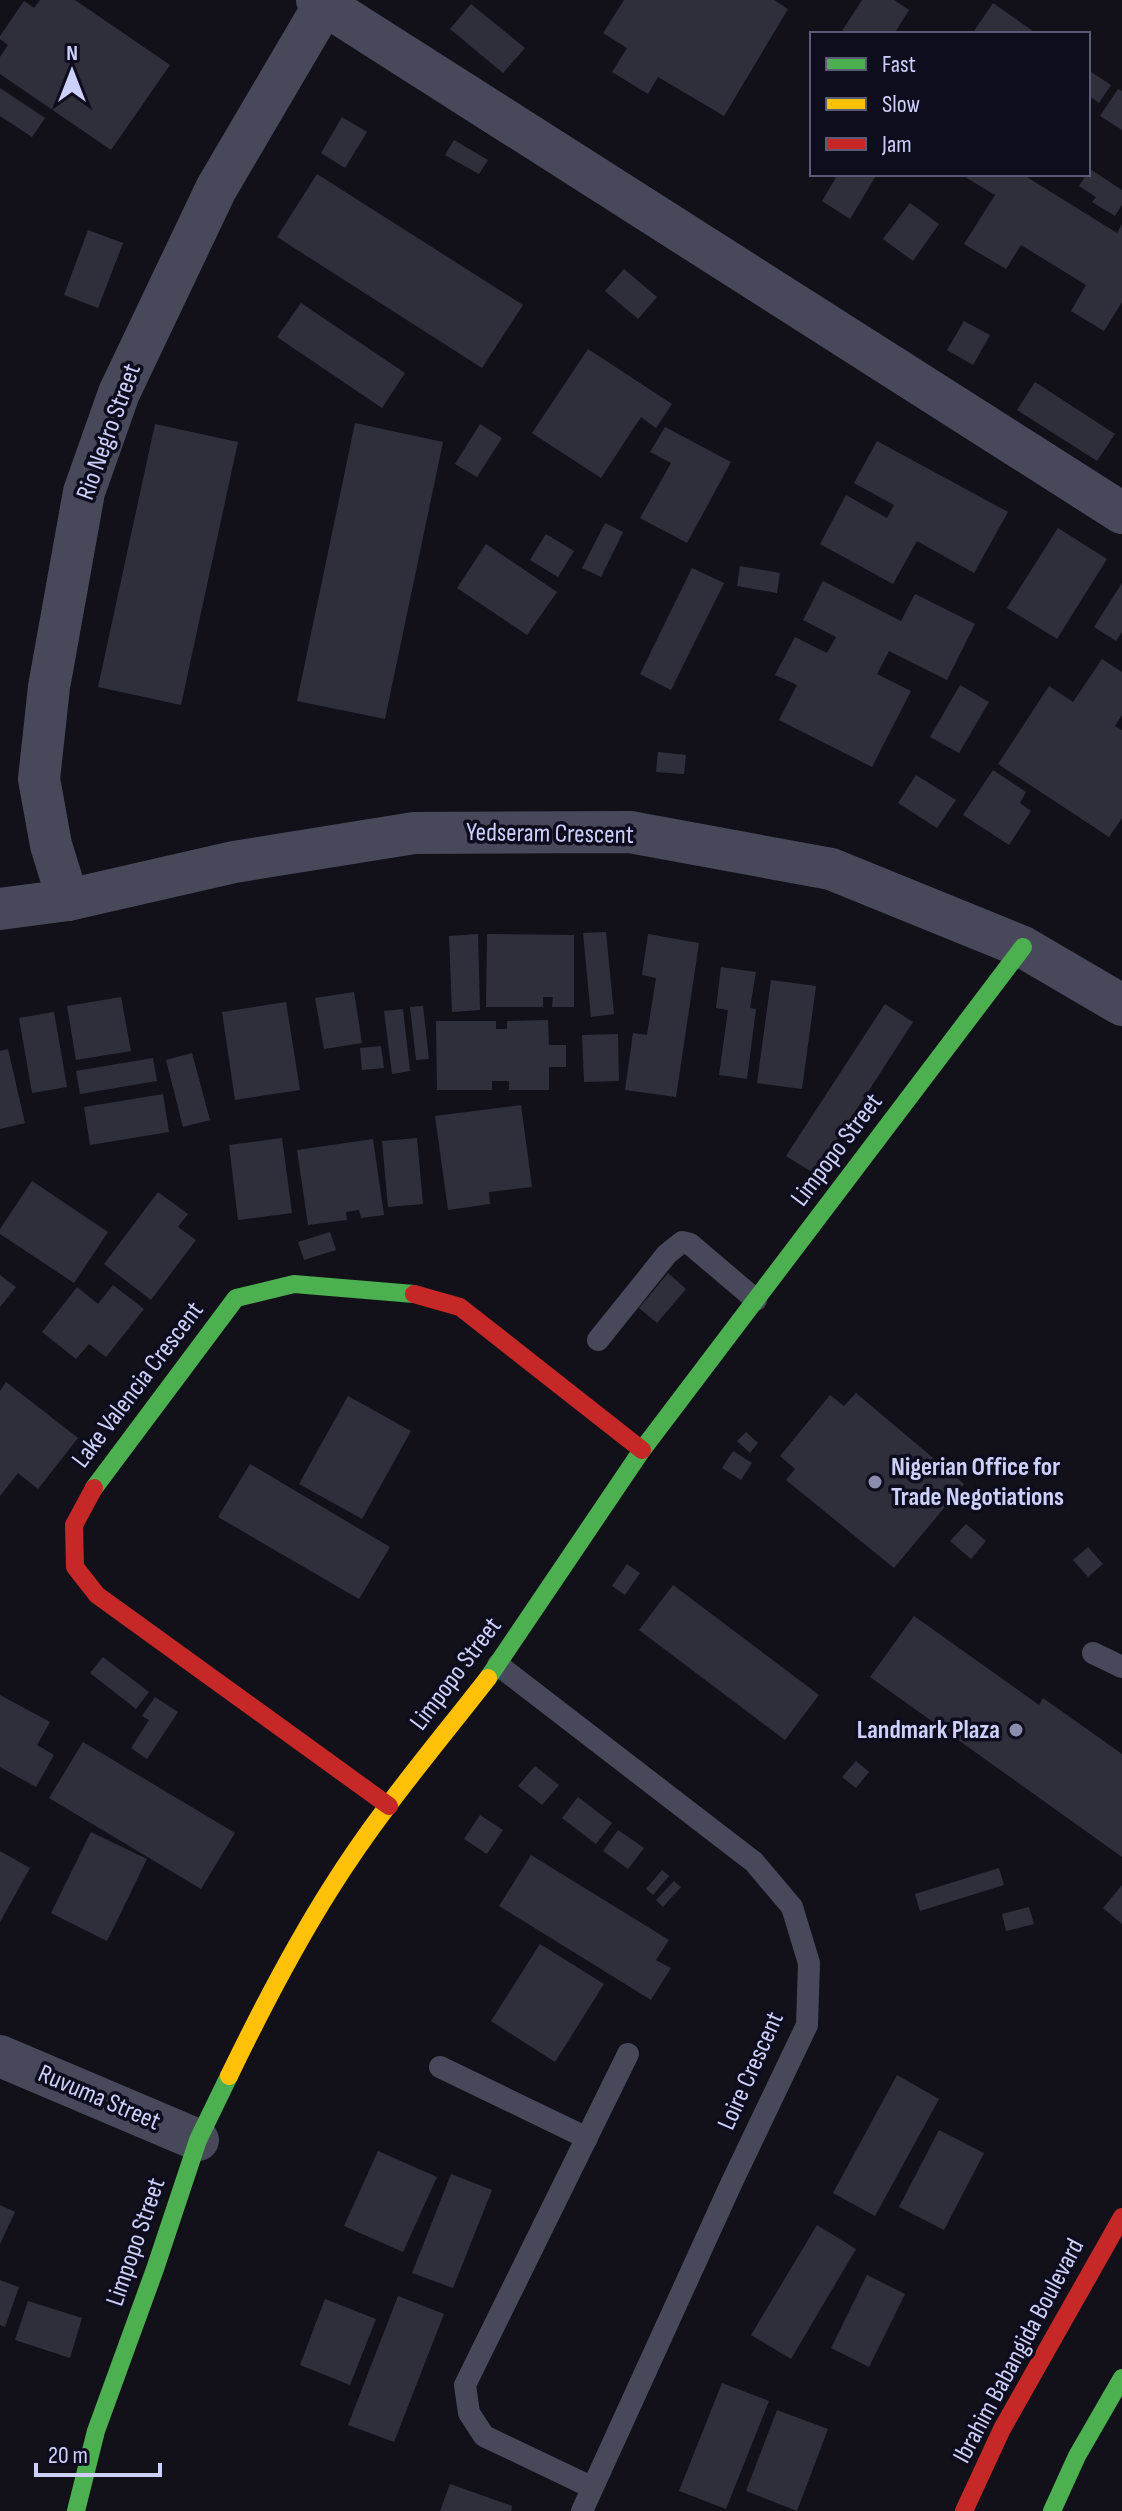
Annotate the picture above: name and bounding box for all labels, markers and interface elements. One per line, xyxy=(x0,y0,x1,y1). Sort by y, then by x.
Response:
north arrow xyxy=(32,32,112,112)
legend xyxy=(810,32,1090,176)
text: N xyxy=(66,40,78,67)
text: Fast xyxy=(882,50,916,79)
text: Slow xyxy=(882,90,920,119)
text: Jam xyxy=(881,130,912,159)
street label: Rio Negro Street xyxy=(70,360,148,504)
street label: Yedseram Crescent xyxy=(466,817,634,851)
street label: Limpopo Street xyxy=(785,1087,890,1213)
street label: Lake Valencia Crescent xyxy=(66,1296,211,1474)
place label: Nigerian Office for Trade Negotiations xyxy=(891,1452,1064,1513)
marker: Nigerian Office for Trade Negotiations xyxy=(866,1473,884,1491)
street label: Limpopo Street xyxy=(404,1611,509,1737)
place label: Landmark Plaza xyxy=(857,1715,1000,1746)
marker: Landmark Plaza xyxy=(1007,1721,1025,1739)
street label: Loire Crescent xyxy=(711,2007,791,2135)
street label: Ruvuma Street xyxy=(33,2058,165,2138)
street label: Limpopo Street xyxy=(100,2174,172,2310)
street label: Ibrahim Babangida Boulevard xyxy=(947,2234,1091,2468)
scale bar xyxy=(36,2427,160,2477)
text: 20 m xyxy=(48,2441,88,2470)

